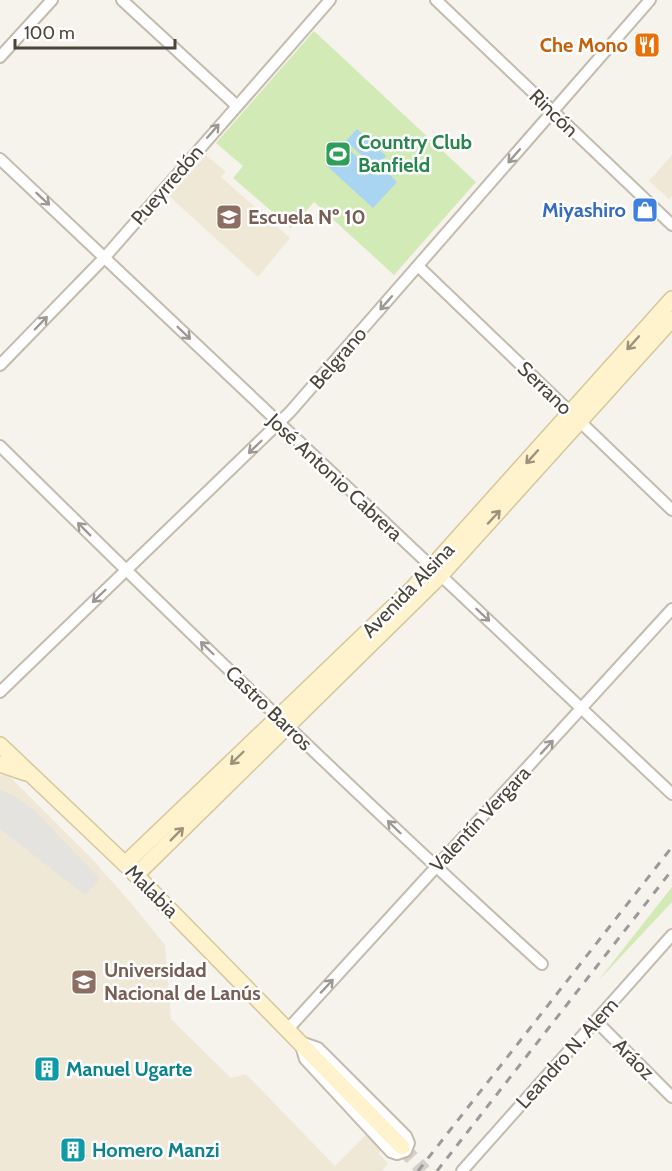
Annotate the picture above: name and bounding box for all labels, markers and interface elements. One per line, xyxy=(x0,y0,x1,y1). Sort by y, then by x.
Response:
scale bar xyxy=(15,12,176,50)
text: 100 m xyxy=(24,22,75,44)
restaurant icon: Che Mono xyxy=(632,30,662,60)
place label: Che Mono xyxy=(540,33,628,57)
street label: Rincón xyxy=(525,84,583,142)
one-way arrow xyxy=(207,123,220,139)
place label: Country Club Banfield xyxy=(358,130,472,177)
sports icon: Country Club Banfield xyxy=(323,139,353,169)
street label: Pueyrredón xyxy=(126,140,208,230)
one-way arrow xyxy=(507,148,521,163)
one-way arrow xyxy=(35,191,50,206)
shop icon: Miyashiro xyxy=(630,195,660,225)
place label: Miyashiro xyxy=(542,198,626,222)
school or university icon: Escuela Nº 10 xyxy=(214,202,244,232)
place label: Escuela Nº 10 xyxy=(248,205,366,229)
one-way arrow xyxy=(379,295,393,310)
one-way arrow xyxy=(33,315,48,330)
street label: Belgrano xyxy=(304,322,372,394)
one-way arrow xyxy=(177,325,192,340)
one-way arrow xyxy=(626,335,640,350)
street label: Serrano xyxy=(513,356,577,420)
street label: José Antonio Cabrera xyxy=(262,408,408,546)
one-way arrow xyxy=(247,440,262,454)
one-way arrow xyxy=(525,449,539,464)
one-way arrow xyxy=(487,510,501,525)
one-way arrow xyxy=(77,522,92,537)
street label: Avenida Alsina xyxy=(357,537,459,642)
one-way arrow xyxy=(91,589,106,603)
one-way arrow xyxy=(475,608,490,622)
one-way arrow xyxy=(200,641,215,655)
street label: Castro Barros xyxy=(220,661,318,755)
one-way arrow xyxy=(540,740,554,755)
one-way arrow xyxy=(230,751,245,765)
street label: Valentín Vergara xyxy=(425,761,536,877)
one-way arrow xyxy=(386,820,401,834)
one-way arrow xyxy=(170,826,185,841)
street label: Malabia xyxy=(121,860,184,923)
place label: Universidad Nacional de Lanús xyxy=(104,958,261,1005)
school or university icon: Universidad Nacional de Lanús xyxy=(69,967,99,997)
one-way arrow xyxy=(320,979,334,994)
street label: Leandro N. Alem xyxy=(511,993,623,1113)
street label: Aráoz xyxy=(608,1033,660,1085)
building icon: Manuel Ugarte xyxy=(32,1054,62,1084)
place label: Manuel Ugarte xyxy=(66,1057,192,1081)
building icon: Homero Manzi xyxy=(58,1135,88,1165)
place label: Homero Manzi xyxy=(92,1138,220,1162)

